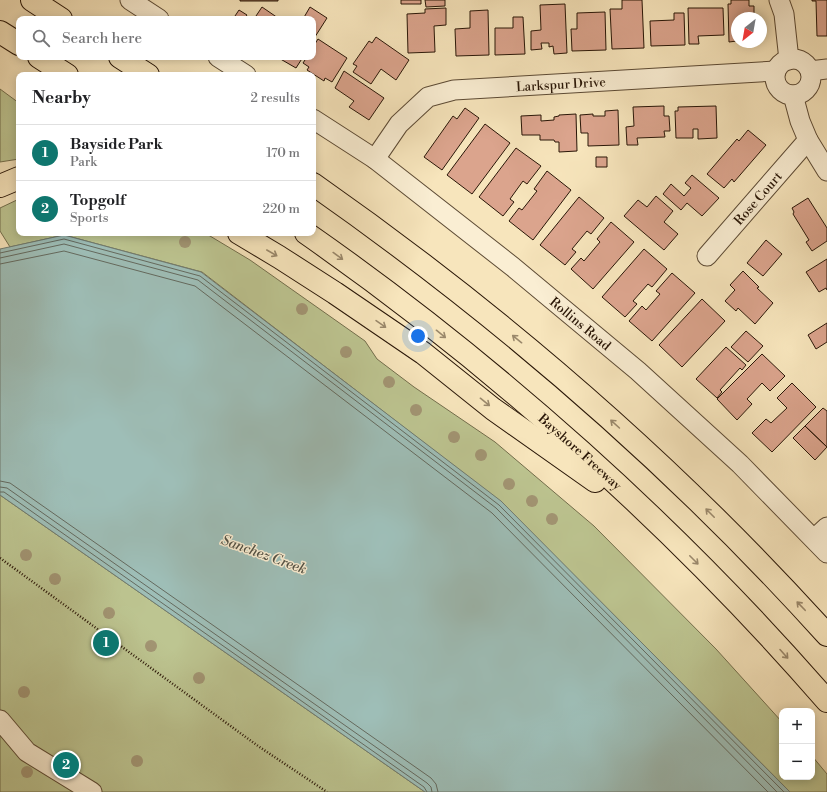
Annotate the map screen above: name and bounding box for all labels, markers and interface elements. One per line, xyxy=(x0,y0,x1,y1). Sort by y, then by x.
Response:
north arrow xyxy=(731,12,767,48)
search box xyxy=(16,16,316,60)
icon: search xyxy=(30,27,52,49)
text: Search here xyxy=(62,29,142,48)
street label: Larkspur Drive xyxy=(515,74,607,95)
text: Nearby xyxy=(32,87,91,109)
text: 2 results xyxy=(251,90,300,106)
text: Bayside Park xyxy=(70,135,163,154)
text: 1 xyxy=(42,145,48,161)
text: 170 m xyxy=(266,145,300,161)
text: Park xyxy=(70,154,97,170)
street label: Rose Court xyxy=(731,168,786,229)
text: Topgolf xyxy=(70,191,125,210)
text: 2 xyxy=(41,201,49,217)
text: 220 m xyxy=(262,201,300,217)
text: Sports xyxy=(70,210,109,226)
one-way arrow xyxy=(266,249,278,257)
one-way arrow xyxy=(332,252,343,260)
street label: Rollins Road xyxy=(546,294,614,354)
one-way arrow xyxy=(375,320,386,328)
your location xyxy=(408,326,428,346)
one-way arrow xyxy=(436,330,447,339)
one-way arrow xyxy=(511,335,522,344)
one-way arrow xyxy=(479,398,490,407)
street label: Bayshore Freeway xyxy=(534,410,625,494)
one-way arrow xyxy=(610,420,620,429)
one-way arrow xyxy=(705,508,715,518)
water label: Sanchez Creek xyxy=(218,531,309,579)
one-way arrow xyxy=(689,555,699,565)
one-way arrow xyxy=(796,601,806,611)
pin: 1 xyxy=(93,628,119,658)
one-way arrow xyxy=(780,649,789,659)
map controls xyxy=(779,708,815,780)
button: + xyxy=(779,708,815,744)
button: − xyxy=(779,744,815,780)
pin: 2 xyxy=(53,750,79,780)

